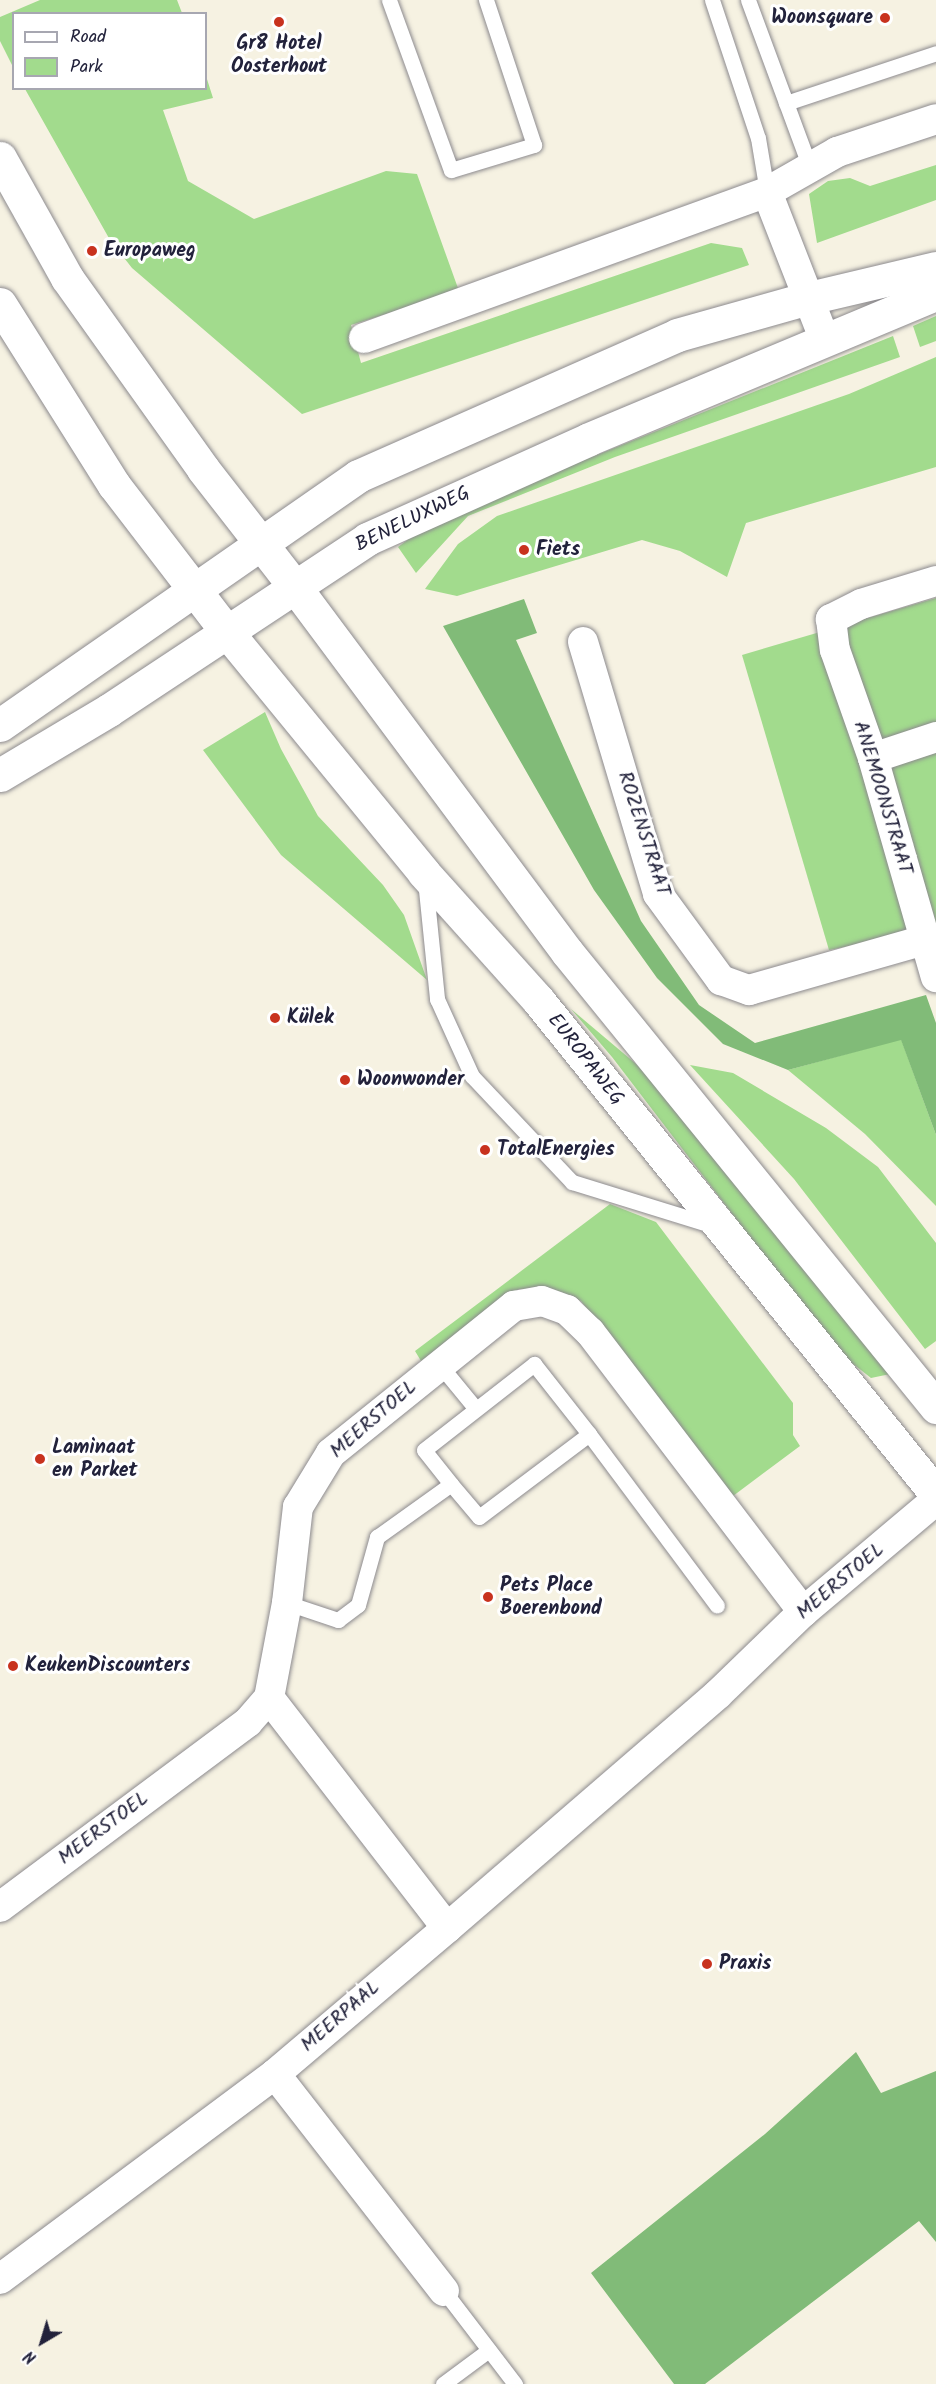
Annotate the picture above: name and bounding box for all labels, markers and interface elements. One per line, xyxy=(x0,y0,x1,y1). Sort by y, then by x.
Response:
place label: Woonsquare xyxy=(771,6,873,30)
marker: Woonsquare xyxy=(878,11,892,25)
legend xyxy=(12,12,207,90)
marker: Gr8 Hotel Oosterhout xyxy=(272,15,286,29)
text: Road xyxy=(70,23,106,52)
place label: Gr8 Hotel Oosterhout xyxy=(231,32,327,79)
text: Park xyxy=(70,53,103,82)
place label: Europaweg xyxy=(104,239,196,263)
marker: Europaweg xyxy=(85,244,99,258)
street label: BENELUXWEG xyxy=(352,482,474,558)
place label: Fiets xyxy=(536,538,580,562)
marker: Fiets xyxy=(517,543,531,557)
street label: ANEMOONSTRAAT xyxy=(847,718,917,878)
street label: ROZENSTRAAT xyxy=(612,769,674,899)
place label: Külek xyxy=(287,1006,334,1030)
street label: EUROPAWEG xyxy=(542,1009,628,1111)
marker: Külek xyxy=(268,1011,282,1025)
place label: Woonwonder xyxy=(357,1068,464,1092)
marker: Woonwonder xyxy=(338,1073,352,1087)
place label: TotalEnergies xyxy=(497,1138,615,1162)
marker: TotalEnergies xyxy=(478,1143,492,1157)
street label: MEERSTOEL xyxy=(326,1376,422,1464)
place label: Laminaat en Parket xyxy=(52,1436,138,1483)
marker: Laminaat en Parket xyxy=(33,1452,47,1466)
street label: MEERSTOEL xyxy=(792,1538,890,1626)
place label: Pets Place Boerenbond xyxy=(500,1574,602,1621)
marker: Pets Place Boerenbond xyxy=(481,1590,495,1604)
place label: KeukenDiscounters xyxy=(25,1654,190,1678)
marker: KeukenDiscounters xyxy=(6,1659,20,1673)
street label: MEERSTOEL xyxy=(54,1787,154,1871)
place label: Praxis xyxy=(719,1952,771,1976)
marker: Praxis xyxy=(700,1957,714,1971)
street label: MEERPAAL xyxy=(297,1976,385,2058)
north arrow xyxy=(12,2312,72,2372)
text: N xyxy=(19,2344,42,2370)

